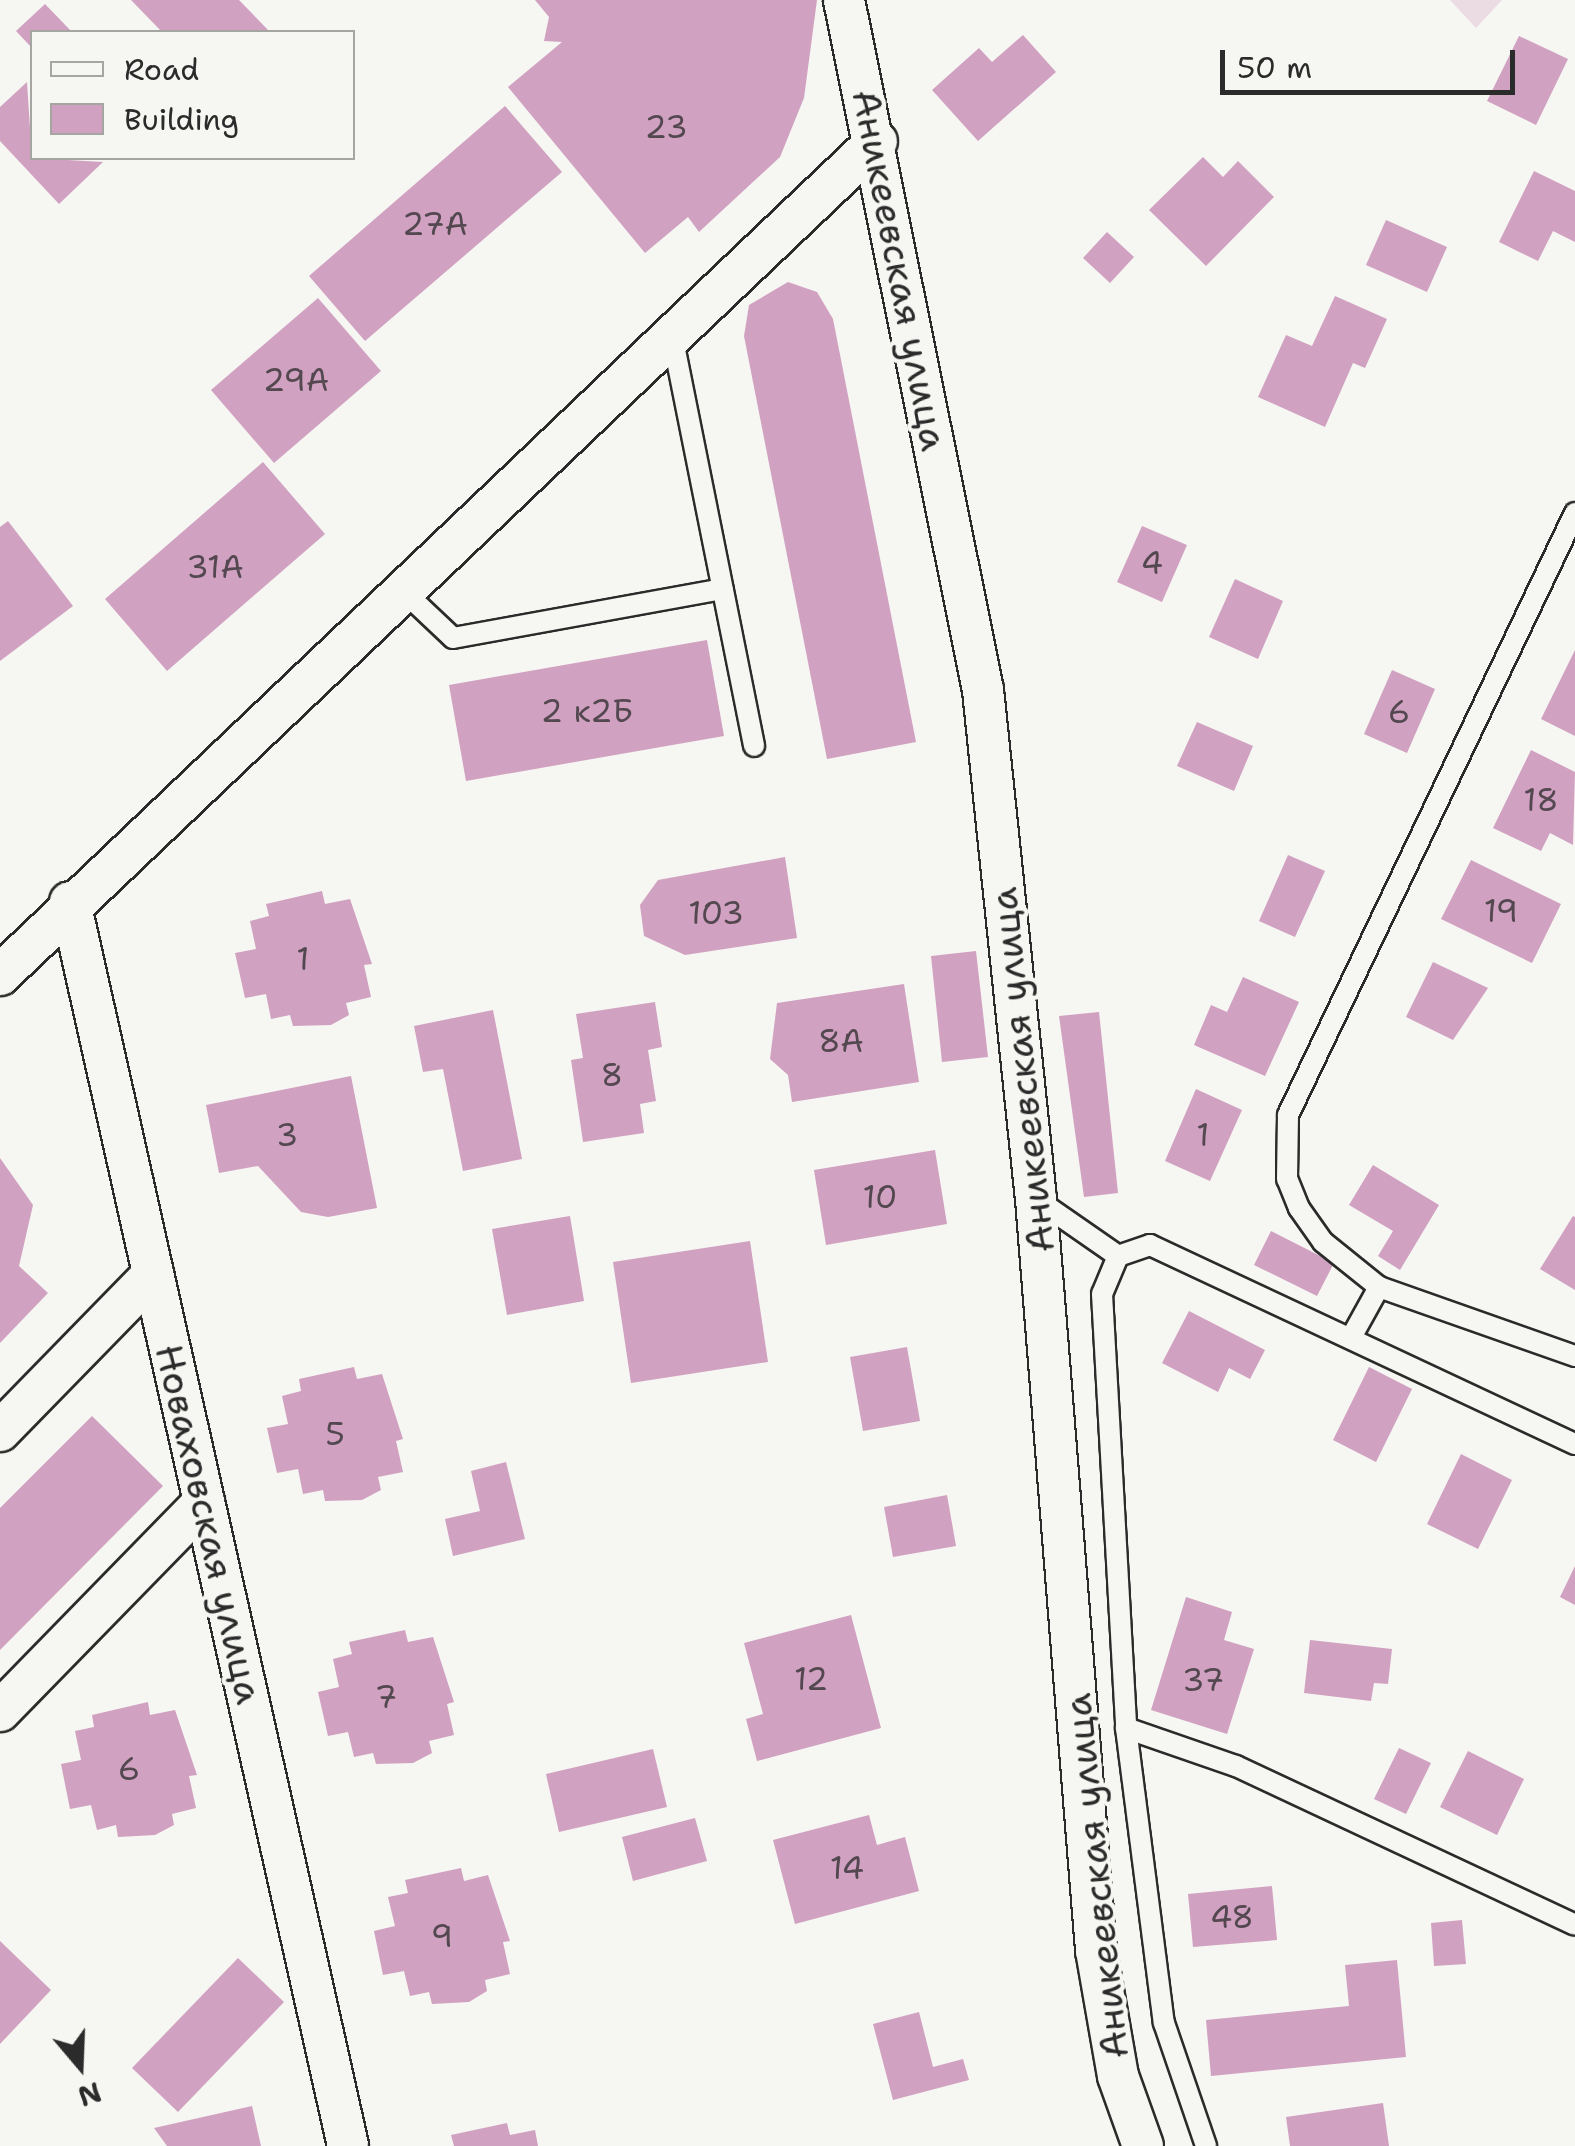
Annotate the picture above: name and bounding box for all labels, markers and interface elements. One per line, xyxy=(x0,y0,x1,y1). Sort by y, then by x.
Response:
legend xyxy=(30,30,355,160)
scale bar xyxy=(1225,30,1520,92)
text: 50 m xyxy=(1237,47,1312,88)
text: Road xyxy=(124,49,199,90)
street label: Аникеевская улица xyxy=(843,86,957,454)
text: Building xyxy=(124,99,239,140)
house number: 23 xyxy=(644,108,688,146)
house number: 27А xyxy=(402,205,468,243)
house number: 29А xyxy=(263,361,329,399)
house number: 4 xyxy=(1141,544,1163,582)
house number: 31А xyxy=(186,548,244,586)
house number: 2 к2Б xyxy=(541,692,633,730)
house number: 6 xyxy=(1388,693,1410,731)
house number: 18 xyxy=(1523,781,1559,819)
street label: Аникеевская улица xyxy=(980,885,1064,1255)
house number: 19 xyxy=(1484,892,1518,930)
house number: 103 xyxy=(688,894,744,932)
house number: 1 xyxy=(296,940,310,978)
house number: 8А xyxy=(818,1022,864,1060)
house number: 8 xyxy=(601,1056,623,1094)
house number: 3 xyxy=(276,1116,298,1154)
house number: 1 xyxy=(1196,1116,1210,1154)
house number: 10 xyxy=(863,1178,897,1216)
street label: Новаховская улица xyxy=(145,1340,273,1708)
house number: 5 xyxy=(325,1415,345,1453)
house number: 12 xyxy=(794,1660,828,1698)
house number: 37 xyxy=(1182,1661,1224,1699)
house number: 7 xyxy=(375,1678,397,1716)
street label: Аникеевская улица xyxy=(1054,1691,1138,2061)
house number: 6 xyxy=(118,1750,140,1788)
house number: 14 xyxy=(830,1849,864,1887)
house number: 48 xyxy=(1210,1898,1254,1936)
house number: 9 xyxy=(431,1917,453,1955)
north arrow xyxy=(30,2016,130,2116)
text: N xyxy=(73,2073,106,2116)

